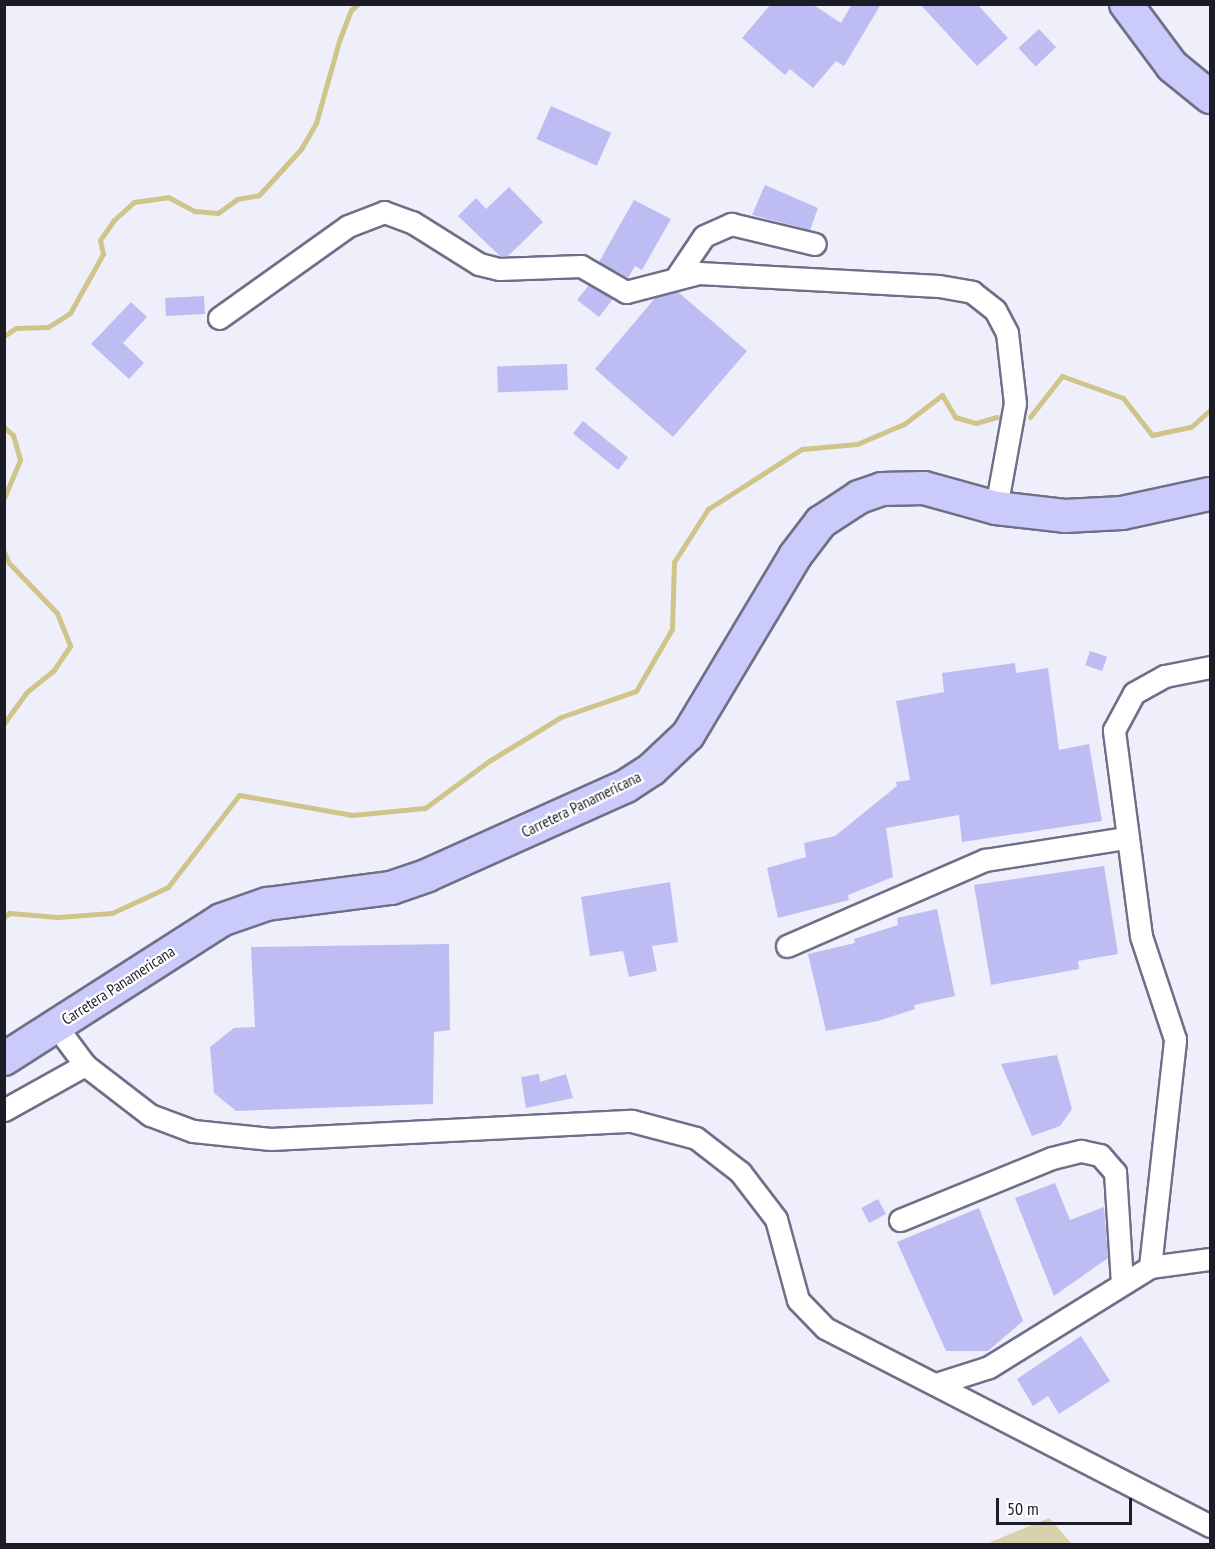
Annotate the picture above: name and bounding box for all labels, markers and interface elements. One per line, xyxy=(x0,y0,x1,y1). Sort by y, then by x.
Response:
street label: Carretera Panamericana xyxy=(518,767,644,841)
street label: Carretera Panamericana xyxy=(58,941,178,1029)
scale bar xyxy=(999,1486,1136,1524)
text: 50 m xyxy=(1007,1497,1039,1520)

